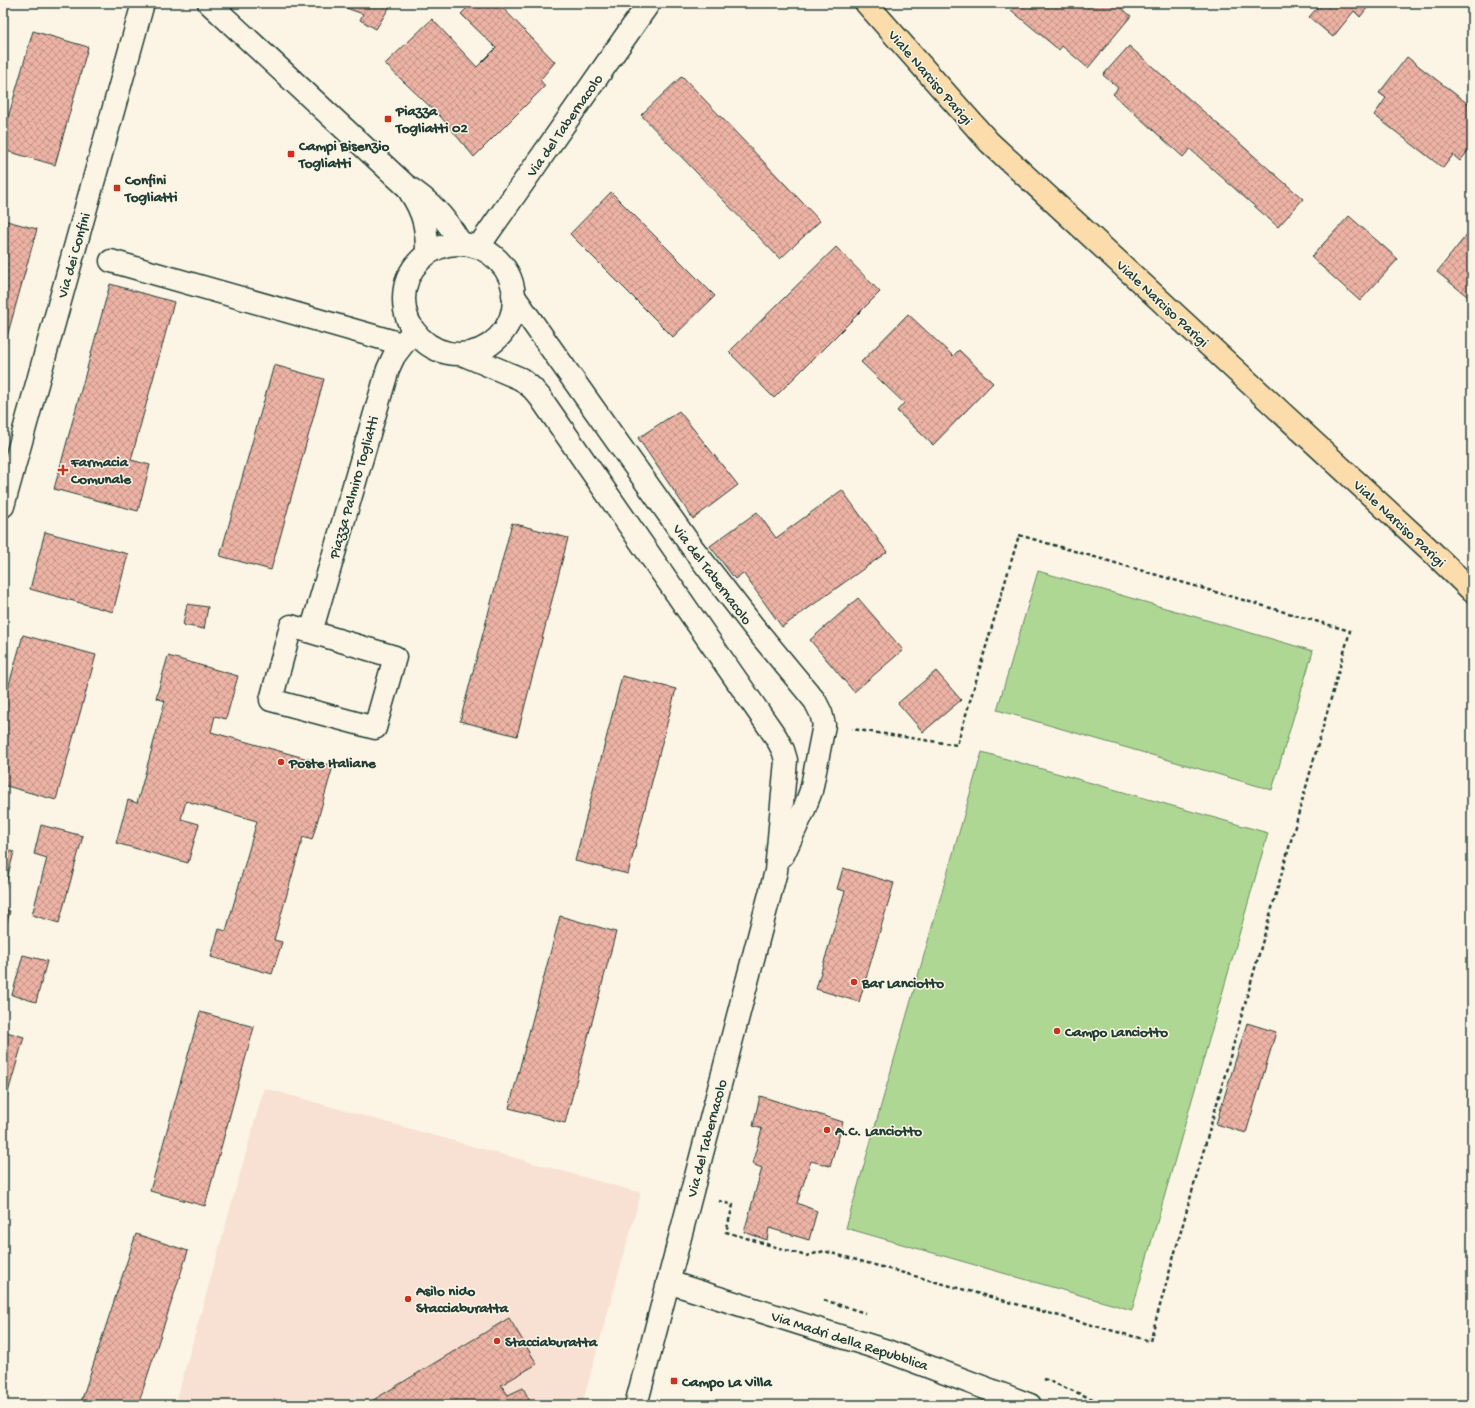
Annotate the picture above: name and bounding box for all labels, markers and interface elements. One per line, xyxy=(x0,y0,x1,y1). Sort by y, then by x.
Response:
street label: Viale Narciso Parigi xyxy=(883,26,976,130)
street label: Via del Tabernacolo xyxy=(523,71,608,182)
place label: Piazza Togliatti 02 xyxy=(395,103,469,138)
marker: Piazza Togliatti 02 xyxy=(383,114,393,124)
place label: Campi Bisenzio Togliatti xyxy=(298,138,389,173)
marker: Campi Bisenzio Togliatti xyxy=(286,149,296,159)
place label: Confini Togliatti xyxy=(124,172,177,207)
marker: Confini Togliatti xyxy=(112,183,122,193)
street label: Via dei Confini xyxy=(54,211,96,301)
street label: Viale Narciso Parigi xyxy=(1111,256,1212,352)
street label: Piazza Palmiro Togliatti xyxy=(326,414,384,562)
place label: Farmacia Comunale xyxy=(70,454,132,489)
marker: Farmacia Comunale xyxy=(58,465,68,475)
street label: Viale Narciso Parigi xyxy=(1348,476,1449,572)
street label: Via del Tabernacolo xyxy=(667,521,755,629)
place label: Poste Italiane xyxy=(288,755,377,773)
marker: Poste Italiane xyxy=(276,757,286,767)
place label: Bar Lanciotto xyxy=(861,975,944,993)
marker: Bar Lanciotto xyxy=(849,977,859,987)
place label: Campo Lanciotto xyxy=(1064,1024,1168,1042)
marker: Campo Lanciotto xyxy=(1052,1026,1062,1036)
street label: Via del Tabernacolo xyxy=(683,1077,732,1200)
place label: A.C. Lanciotto xyxy=(834,1123,922,1141)
marker: A.C. Lanciotto xyxy=(822,1125,832,1135)
place label: Asilo nido Stacciaburatta xyxy=(415,1283,509,1318)
marker: Asilo nido Stacciaburatta xyxy=(403,1294,413,1304)
street label: Via Madri della Repubblica xyxy=(768,1308,931,1376)
place label: Stacciaburatta xyxy=(505,1334,598,1352)
marker: Stacciaburatta xyxy=(492,1336,502,1346)
place label: Campo La Villa xyxy=(681,1374,772,1392)
marker: Campo La Villa xyxy=(669,1376,679,1386)

